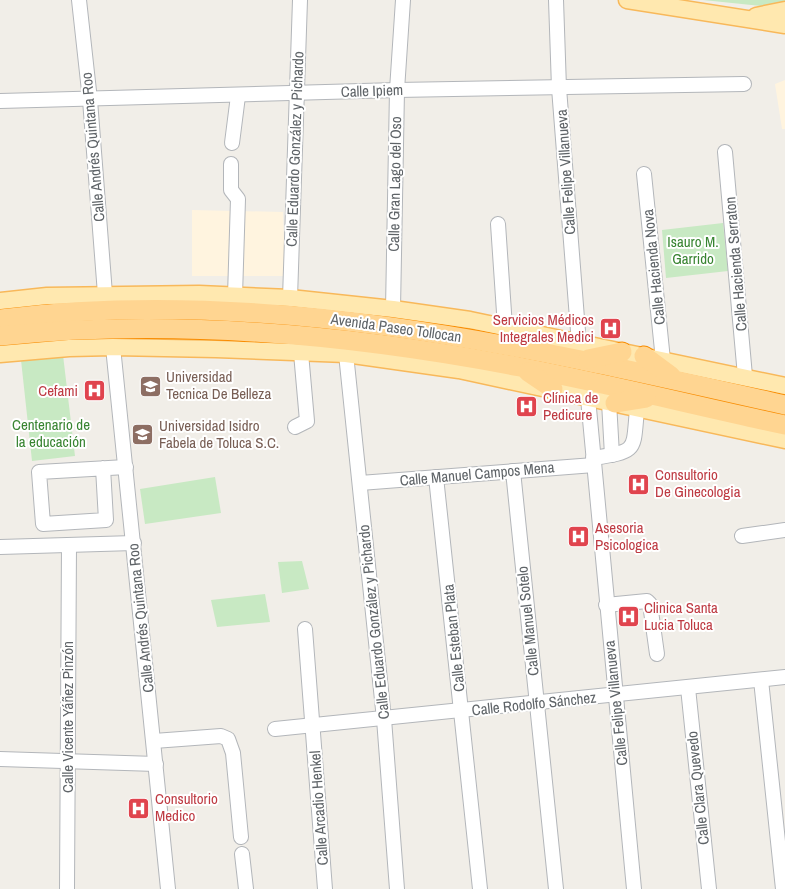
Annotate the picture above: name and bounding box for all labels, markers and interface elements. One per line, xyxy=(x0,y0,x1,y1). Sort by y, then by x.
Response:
street label: Calle Eduardo González y Pichardo xyxy=(281,51,308,247)
street label: Calle Andrés Quintana Roo xyxy=(76,71,109,223)
street label: Calle Ipiem xyxy=(341,79,403,102)
street label: Calle Felipe Villanueva xyxy=(551,108,580,235)
street label: Calle Gran Lago del Oso xyxy=(383,116,406,252)
street label: Calle Hacienda Serraton xyxy=(719,196,752,332)
street label: Calle Hacienda Nova xyxy=(637,208,670,326)
park label: Isauro M. Garrido xyxy=(667,231,719,269)
street label: Avenida Paseo Tollocan xyxy=(328,308,463,347)
place label: Servicios Médicos Integrales Medici xyxy=(493,309,594,347)
hospital icon: Servicios Médicos Integrales Medici xyxy=(598,317,622,341)
place label: Universidad Tecnica De Belleza xyxy=(166,366,271,404)
school or university icon: Universidad Tecnica De Belleza xyxy=(138,374,162,398)
hospital icon: Cefami xyxy=(82,379,106,403)
place label: Cefami xyxy=(38,380,78,401)
place label: Clínica de Pedicure xyxy=(543,387,599,425)
hospital icon: Clínica de Pedicure xyxy=(515,395,539,419)
park label: Centenario de la educación xyxy=(12,414,90,452)
place label: Universidad Isidro Fabela de Toluca S.C. xyxy=(159,415,279,453)
school or university icon: Universidad Isidro Fabela de Toluca S.C. xyxy=(131,423,155,447)
street label: Calle Manuel Campos Mena xyxy=(399,456,555,491)
place label: Consultorio De Ginecologia xyxy=(655,464,741,502)
hospital icon: Consultorio De Ginecologia xyxy=(627,472,651,496)
place label: Asesoria Psicologica xyxy=(594,517,659,555)
street label: Calle Eduardo González y Pichardo xyxy=(353,524,394,720)
hospital icon: Asesoria Psicologica xyxy=(567,525,591,549)
street label: Calle Andrés Quintana Roo xyxy=(122,542,159,694)
street label: Calle Manuel Sotelo xyxy=(511,565,544,677)
street label: Calle Esteban Plata xyxy=(437,583,470,693)
place label: Clinica Santa Lucia Toluca xyxy=(644,597,718,635)
hospital icon: Clinica Santa Lucia Toluca xyxy=(616,605,640,629)
street label: Calle Felipe Villanueva xyxy=(598,639,633,767)
street label: Calle Vicente Yáñez Pinzón xyxy=(57,641,78,793)
street label: Calle Rodolfo Sánchez xyxy=(471,687,597,720)
street label: Calle Clara Quevedo xyxy=(681,730,714,846)
street label: Calle Arcadio Henkel xyxy=(304,750,333,866)
place label: Consultorio Medico xyxy=(155,788,218,826)
hospital icon: Consultorio Medico xyxy=(127,796,151,820)

